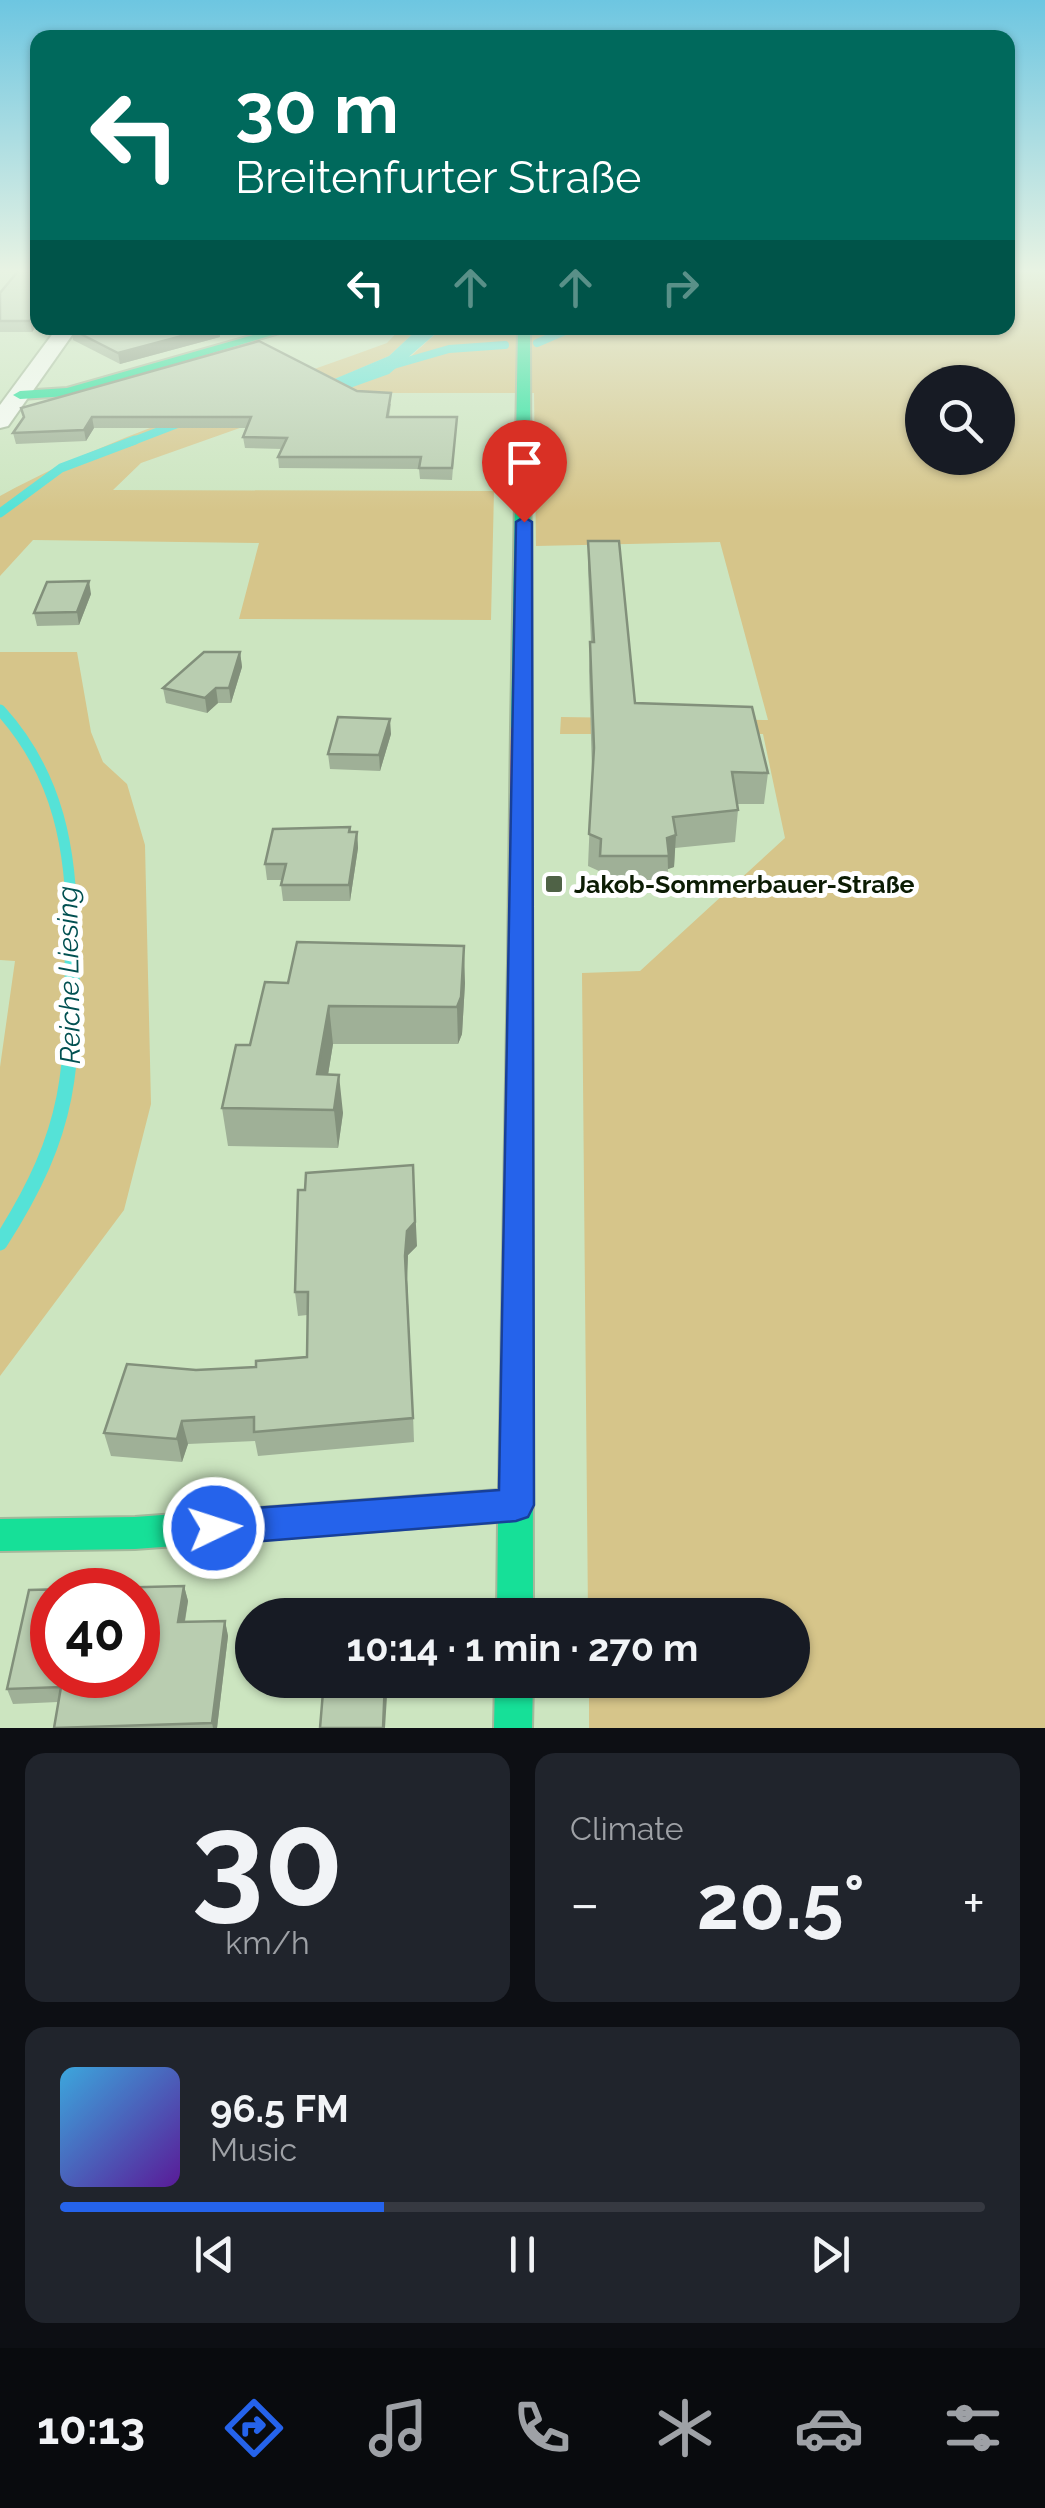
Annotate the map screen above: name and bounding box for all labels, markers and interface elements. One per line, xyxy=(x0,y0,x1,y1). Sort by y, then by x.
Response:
text: 30 m xyxy=(235,67,399,149)
icon: left xyxy=(70,70,200,200)
text: Breitenfurter Straße xyxy=(235,151,642,204)
icon: left xyxy=(338,260,393,315)
icon: ahead xyxy=(443,260,498,315)
icon: ahead xyxy=(548,260,603,315)
icon: right xyxy=(653,260,708,315)
map controls xyxy=(905,365,1015,475)
button: search xyxy=(905,365,1015,475)
pin xyxy=(482,420,567,523)
icon: arrive xyxy=(497,435,552,490)
place label: Jakob-Sommerbauer-Straße xyxy=(574,869,915,899)
marker: Jakob-Sommerbauer-Straße xyxy=(543,873,565,895)
water label: Reiche Liesing xyxy=(51,886,87,1064)
position arrow xyxy=(162,1476,266,1580)
speed limit sign: 40 xyxy=(30,1568,160,1698)
text: 10:14 · 1 min · 270 m xyxy=(346,1625,699,1670)
text: 30 xyxy=(191,1783,344,1935)
text: Climate xyxy=(570,1810,684,1847)
text: 20.5° xyxy=(697,1858,865,1947)
text: − xyxy=(570,1871,600,1936)
text: + xyxy=(962,1871,985,1936)
text: km/h xyxy=(225,1924,310,1961)
text: 96.5 FM xyxy=(210,2086,349,2131)
text: Music xyxy=(210,2131,297,2168)
icon: previous xyxy=(187,2227,242,2282)
icon: pause xyxy=(495,2227,550,2282)
icon: next xyxy=(803,2227,858,2282)
icon: directions xyxy=(219,2393,289,2463)
icon: music xyxy=(363,2393,433,2463)
icon: phone xyxy=(507,2393,577,2463)
icon: climate xyxy=(650,2393,720,2463)
icon: car xyxy=(794,2393,864,2463)
icon: filters xyxy=(938,2393,1008,2463)
text: 10:13 xyxy=(37,2402,145,2455)

